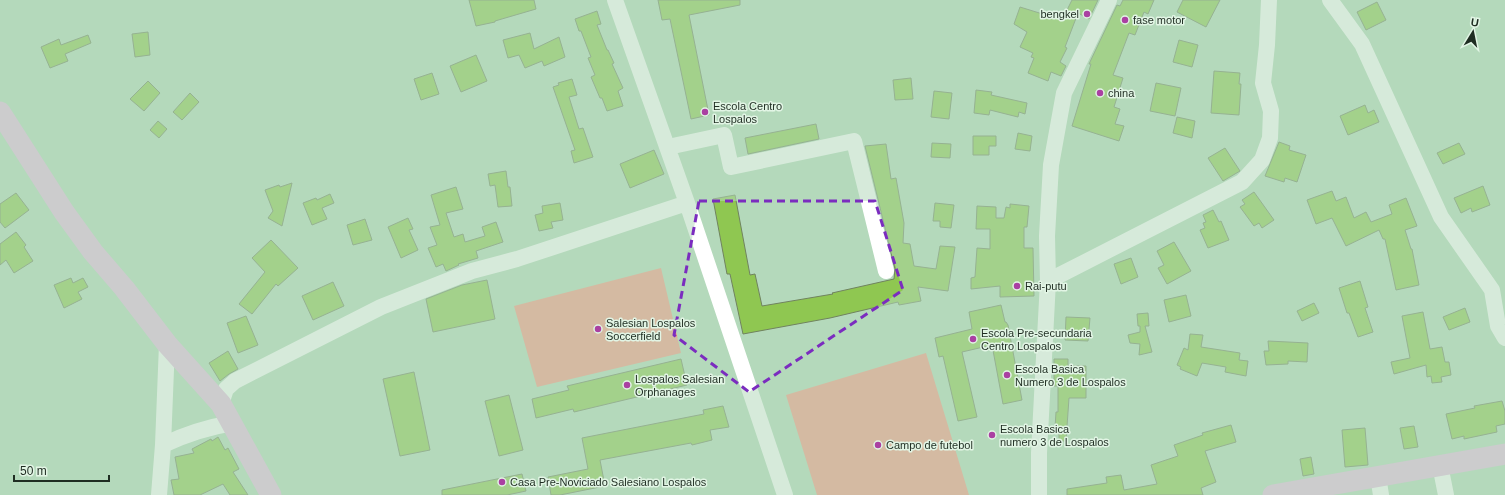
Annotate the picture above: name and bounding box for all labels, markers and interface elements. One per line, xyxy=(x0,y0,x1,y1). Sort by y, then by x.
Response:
place label: bengkel xyxy=(1040,8,1079,20)
marker: bengkel xyxy=(1082,9,1092,19)
north arrow xyxy=(1453,12,1493,52)
place label: fase motor xyxy=(1133,14,1185,26)
marker: fase motor xyxy=(1120,15,1130,25)
text: U xyxy=(1470,16,1480,29)
place label: china xyxy=(1108,87,1135,99)
marker: china xyxy=(1095,88,1105,98)
place label: Escola Centro Lospalos xyxy=(713,100,782,125)
marker: Escola Centro Lospalos xyxy=(700,107,710,117)
place label: Rai-putu xyxy=(1025,280,1067,292)
marker: Rai-putu xyxy=(1012,281,1022,291)
place label: Salesian Lospalos Soccerfield xyxy=(606,317,696,342)
marker: Salesian Lospalos Soccerfield xyxy=(593,324,603,334)
place label: Escola Pre-secundaria Centro Lospalos xyxy=(981,327,1093,352)
marker: Escola Pre-secundaria Centro Lospalos xyxy=(968,334,978,344)
place label: Escola Basica Numero 3 de Lospalos xyxy=(1015,363,1126,388)
marker: Escola Basica Numero 3 de Lospalos xyxy=(1002,370,1012,380)
place label: Lospalos Salesian Orphanages xyxy=(635,373,724,398)
marker: Lospalos Salesian Orphanages xyxy=(622,380,632,390)
place label: Escola Basica numero 3 de Lospalos xyxy=(1000,423,1109,448)
marker: Escola Basica numero 3 de Lospalos xyxy=(987,430,997,440)
place label: Campo de futebol xyxy=(886,439,973,451)
marker: Campo de futebol xyxy=(873,440,883,450)
scale bar xyxy=(14,457,109,483)
text: 50 m xyxy=(20,464,47,478)
place label: Casa Pre-Noviciado Salesiano Lospalos xyxy=(510,476,707,488)
marker: Casa Pre-Noviciado Salesiano Lospalos xyxy=(497,477,507,487)

